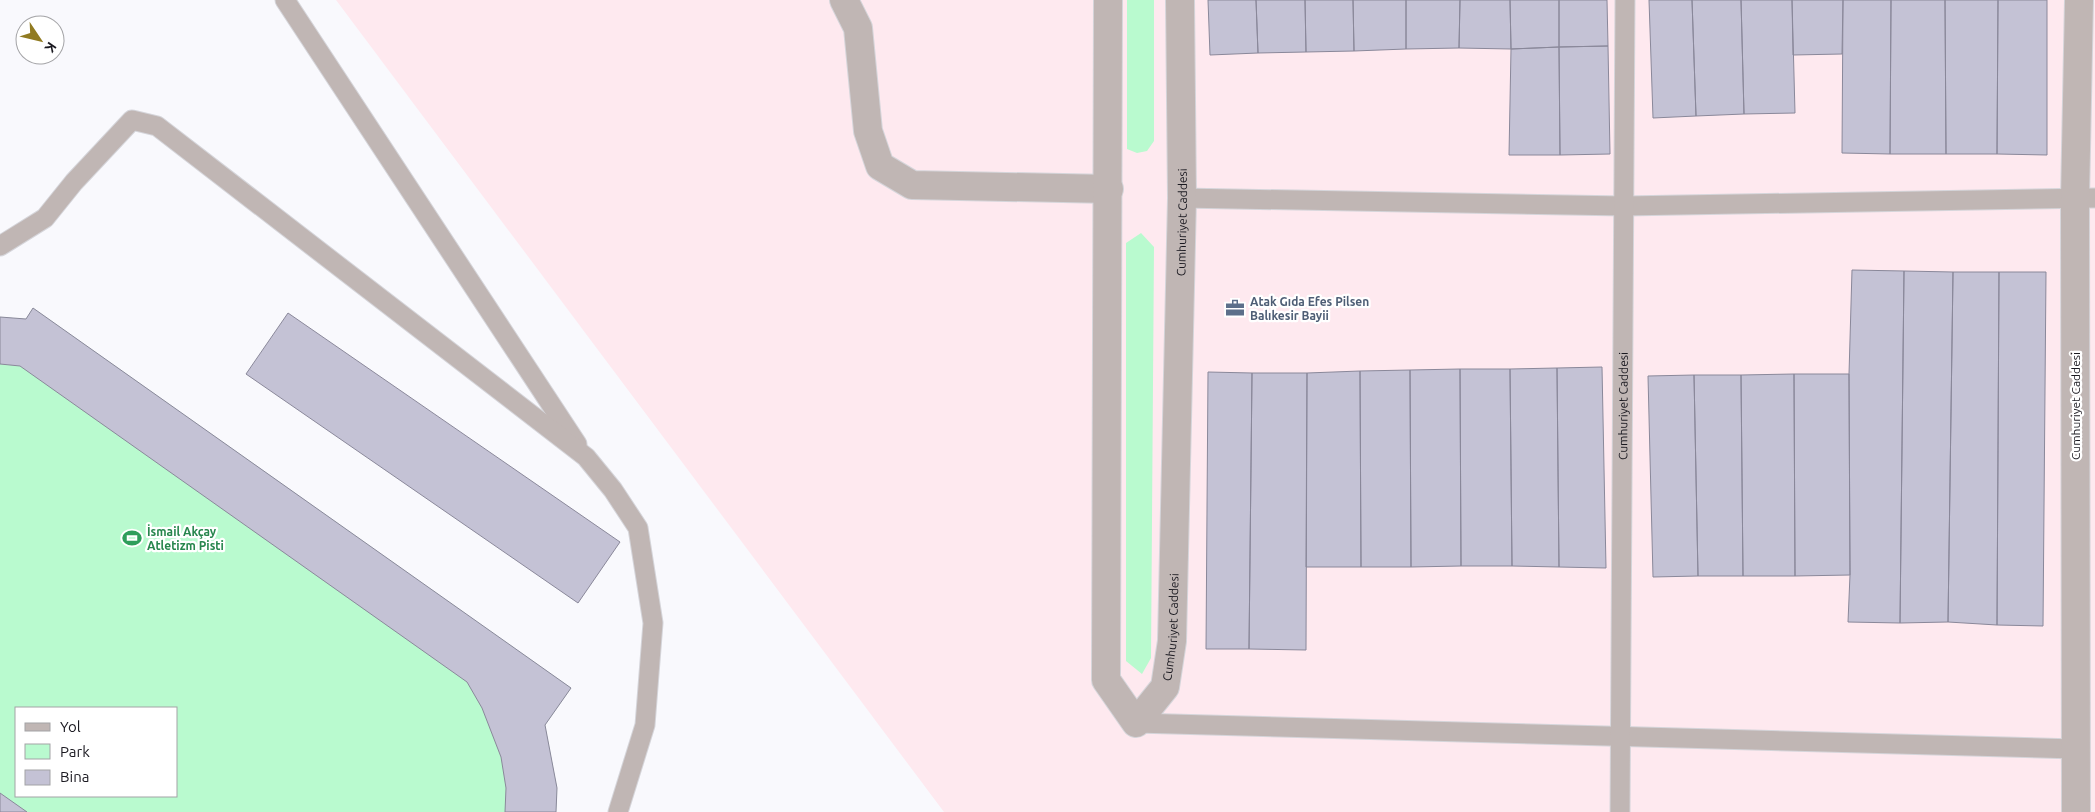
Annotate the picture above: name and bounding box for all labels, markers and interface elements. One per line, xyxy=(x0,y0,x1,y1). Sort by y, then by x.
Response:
north arrow xyxy=(15,15,65,65)
text: K xyxy=(41,39,60,56)
street label: Cumhuriyet Caddesi xyxy=(1174,168,1189,276)
place label: Atak Gıda Efes Pilsen Balıkesir Bayii xyxy=(1250,295,1369,322)
office icon: Atak Gıda Efes Pilsen Balıkesir Bayii xyxy=(1224,297,1246,319)
street label: Cumhuriyet Caddesi xyxy=(1616,352,1629,460)
street label: Cumhuriyet Caddesi xyxy=(2069,352,2082,460)
place label: İsmail Akçay Atletizm Pisti xyxy=(147,524,224,552)
sports icon: İsmail Akçay Atletizm Pisti xyxy=(121,527,143,549)
street label: Cumhuriyet Caddesi xyxy=(1160,573,1180,682)
legend xyxy=(15,707,178,797)
text: Yol xyxy=(60,718,81,735)
text: Park xyxy=(60,743,90,760)
text: Bina xyxy=(60,768,89,785)

